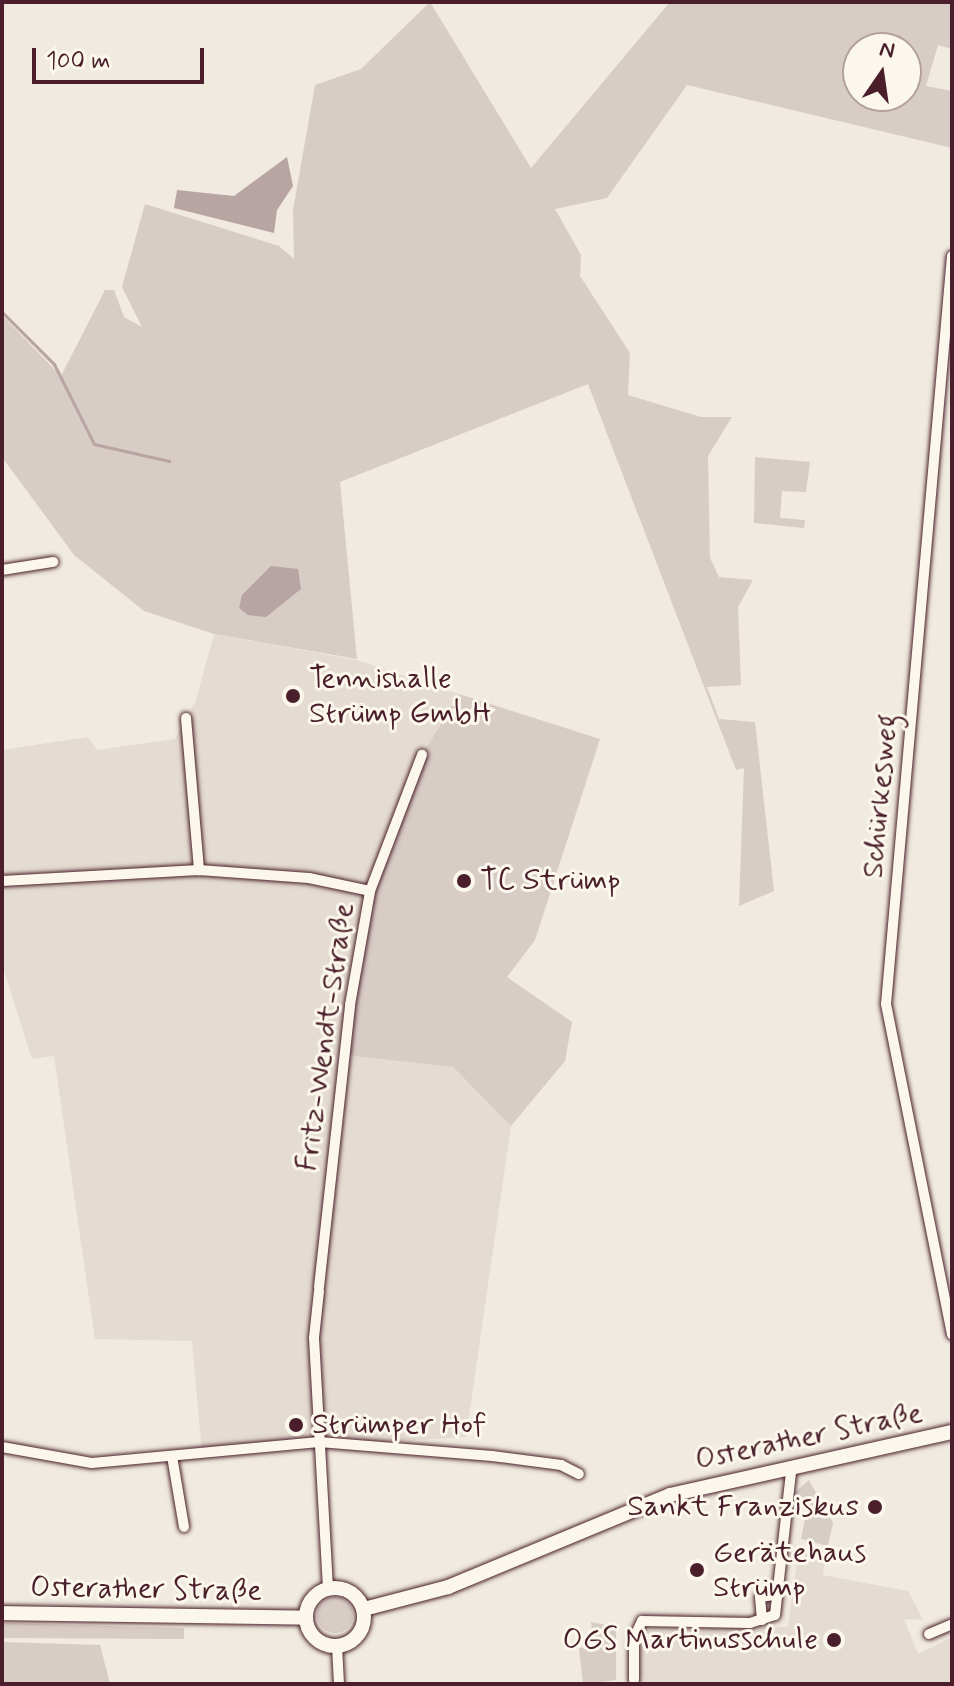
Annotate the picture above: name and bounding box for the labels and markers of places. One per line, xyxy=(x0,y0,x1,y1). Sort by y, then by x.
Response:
place label: Tennishalle Strümp GmbH xyxy=(309,661,494,732)
marker: Tennishalle Strümp GmbH xyxy=(284,687,302,705)
place label: TC Strümp xyxy=(480,863,615,899)
marker: TC Strümp xyxy=(455,872,473,890)
place label: Strümper Hof xyxy=(312,1407,487,1443)
marker: Strümper Hof xyxy=(287,1416,305,1434)
place label: Sankt Franziskus xyxy=(622,1489,859,1525)
marker: Sankt Franziskus xyxy=(866,1498,884,1516)
place label: Gerätehaus Strümp xyxy=(713,1535,866,1606)
marker: Gerätehaus Strümp xyxy=(688,1561,706,1579)
place label: OGS Martinusschule xyxy=(561,1622,818,1658)
marker: OGS Martinusschule xyxy=(825,1631,843,1649)

